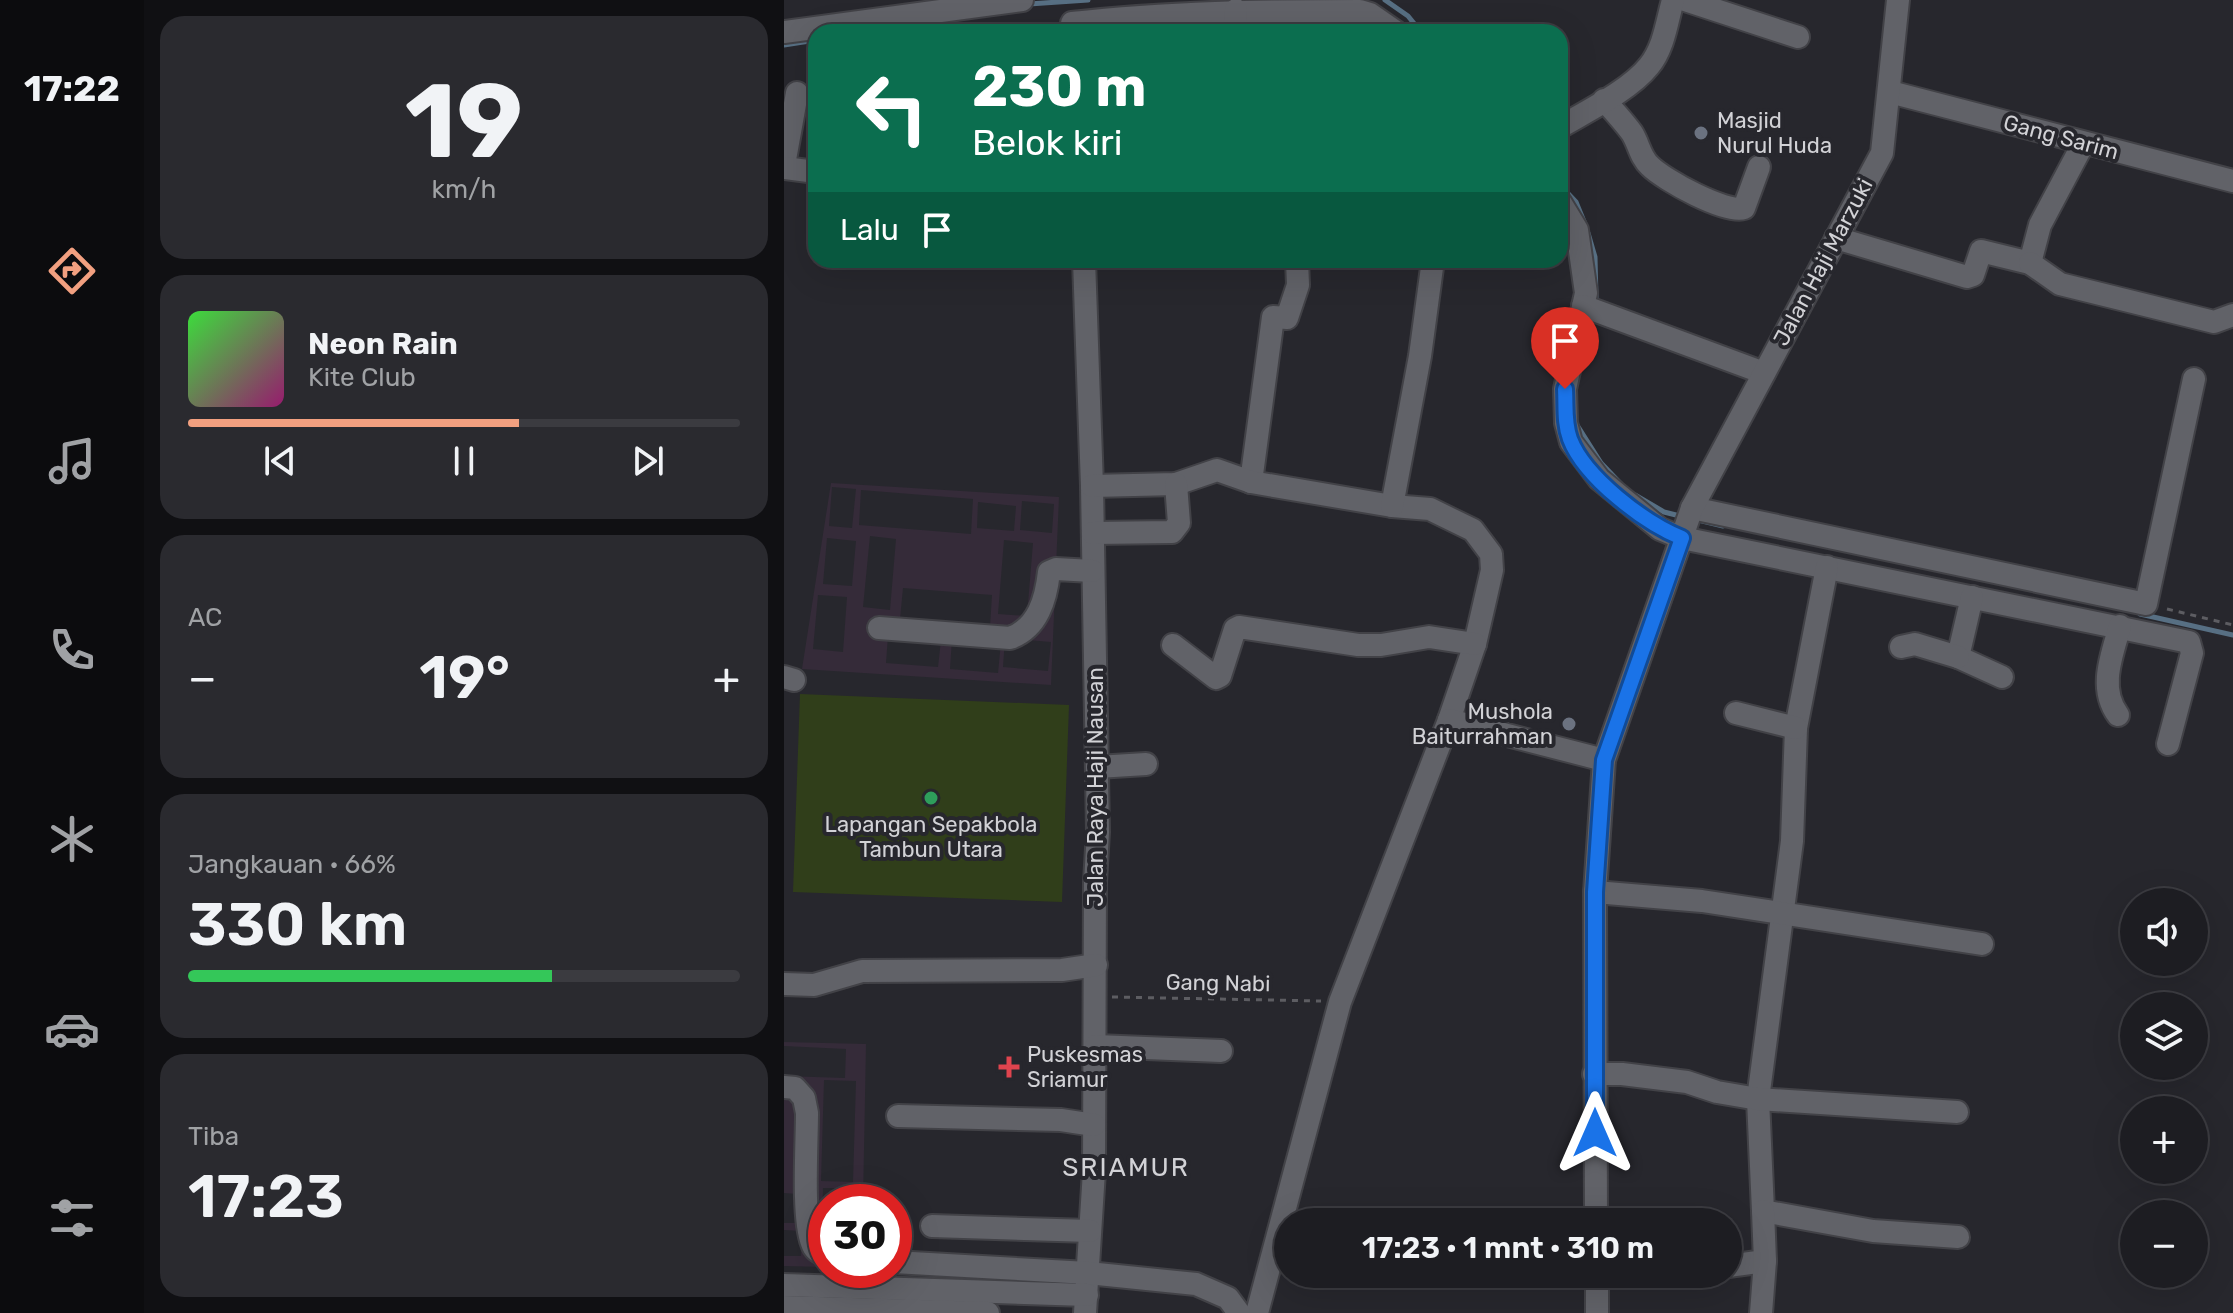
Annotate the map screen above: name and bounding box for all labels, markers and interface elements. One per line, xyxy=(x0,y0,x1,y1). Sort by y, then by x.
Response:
text: 230 m xyxy=(972,54,1147,120)
icon: left xyxy=(840,56,944,160)
text: 19 xyxy=(405,60,523,183)
text: 17:22 xyxy=(24,67,120,110)
place label: Masjid Nurul Huda xyxy=(1717,107,1832,159)
street label: Gang Sarim xyxy=(2000,109,2122,165)
text: Belok kiri xyxy=(972,121,1122,164)
marker: Masjid Nurul Huda xyxy=(1692,124,1710,142)
text: km/h xyxy=(432,174,496,205)
street label: Jalan Haji Marzuki xyxy=(1767,174,1879,350)
icon: arrive xyxy=(915,208,959,252)
text: Lalu xyxy=(840,212,899,248)
icon: directions xyxy=(44,243,100,299)
pin xyxy=(1531,307,1599,389)
icon: arrive xyxy=(1543,319,1587,363)
text: Neon Rain xyxy=(308,326,458,362)
text: Kite Club xyxy=(308,362,416,393)
icon: music xyxy=(44,433,100,489)
icon: previous xyxy=(258,439,302,483)
icon: pause xyxy=(442,439,486,483)
icon: next xyxy=(626,439,670,483)
text: AC xyxy=(188,602,222,633)
icon: phone xyxy=(44,622,100,678)
text: 19° xyxy=(419,642,510,713)
text: − xyxy=(188,652,217,704)
text: + xyxy=(713,652,740,704)
street label: Jalan Raya Haji Nausan xyxy=(1082,667,1109,907)
place label: Mushola Baiturrahman xyxy=(1412,698,1553,750)
marker: Mushola Baiturrahman xyxy=(1560,715,1578,733)
marker: Lapangan Sepakbola Tambun Utara xyxy=(922,789,940,807)
icon: climate xyxy=(44,811,100,867)
place label: Lapangan Sepakbola Tambun Utara xyxy=(825,811,1037,863)
text: Jangkauan · 66% xyxy=(188,849,396,880)
map controls xyxy=(2120,888,2208,1288)
button: sound xyxy=(2120,888,2208,976)
text: 330 km xyxy=(188,889,407,960)
street label: Gang Nabi xyxy=(1165,969,1271,997)
button: layers xyxy=(2120,992,2208,1080)
icon: car xyxy=(44,1001,100,1057)
place label: Puskesmas Sriamur xyxy=(1027,1041,1143,1093)
marker: Puskesmas Sriamur xyxy=(998,1056,1020,1078)
position arrow xyxy=(1553,1091,1637,1175)
button: + xyxy=(2120,1096,2208,1184)
text: Tiba xyxy=(188,1121,239,1152)
district label: SRIAMUR xyxy=(1062,1152,1190,1183)
text: 17:23 xyxy=(188,1161,344,1232)
speed limit sign: 30 xyxy=(808,1184,912,1288)
icon: filters xyxy=(44,1190,100,1246)
button: − xyxy=(2120,1200,2208,1288)
text: 17:23 · 1 mnt · 310 m xyxy=(1362,1230,1654,1266)

